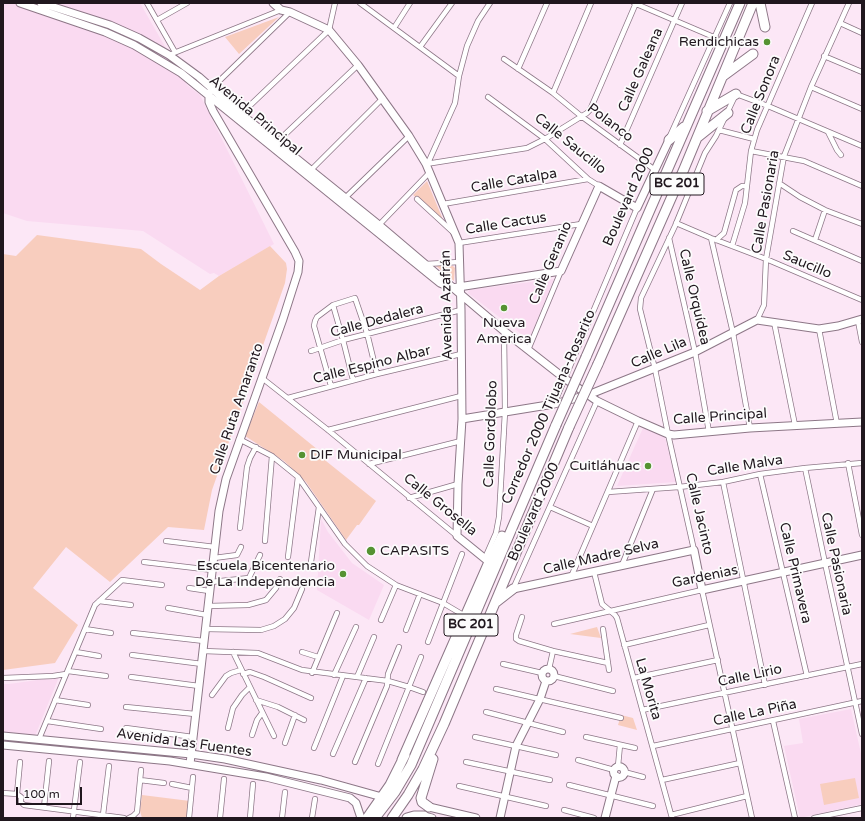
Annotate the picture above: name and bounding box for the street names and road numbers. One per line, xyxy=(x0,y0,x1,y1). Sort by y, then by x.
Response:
street label: Calle Galeana xyxy=(615,25,667,115)
street label: Calle Sonora xyxy=(738,53,784,137)
street label: Avenida Principal xyxy=(205,72,305,160)
street label: Polanco xyxy=(584,100,636,146)
street label: Calle Saucillo xyxy=(531,110,609,178)
street label: Boulevard 2000 xyxy=(600,145,658,249)
street label: Calle Pasionaria xyxy=(749,149,783,255)
street label: Calle Catalpa xyxy=(470,165,558,197)
road number: BC 201 xyxy=(650,173,704,195)
street label: Calle Cactus xyxy=(464,209,548,239)
street label: Calle Geranio xyxy=(526,219,576,307)
street label: Calle Orquídea xyxy=(675,247,713,347)
street label: Saucillo xyxy=(780,247,834,283)
street label: Avenida Azafrán xyxy=(438,250,456,360)
street label: Calle Dedalera xyxy=(329,301,425,341)
street label: Corredor 2000 Tijuana-Rosarito xyxy=(498,307,600,507)
street label: Calle Lila xyxy=(629,334,689,372)
street label: Calle Ruta Amaranto xyxy=(207,341,267,477)
street label: Calle Espino Albar xyxy=(311,342,433,388)
street label: Calle Gordolobo xyxy=(481,380,501,488)
street label: Calle Principal xyxy=(673,405,767,429)
street label: Calle Malva xyxy=(706,452,784,480)
street label: Boulevard 2000 xyxy=(505,460,563,564)
street label: Calle Grosella xyxy=(400,470,480,540)
street label: Calle Jacinto xyxy=(681,471,717,557)
street label: Calle Pasionaria xyxy=(817,511,855,617)
street label: Calle Primavera xyxy=(775,521,815,625)
street label: Calle Madre Selva xyxy=(541,536,661,578)
street label: Gardenias xyxy=(670,562,740,592)
road number: BC 201 xyxy=(444,614,498,636)
street label: La Morita xyxy=(631,656,665,722)
street label: Calle Lirio xyxy=(716,661,784,691)
street label: Calle La Piña xyxy=(712,696,798,730)
street label: Avenida Las Fuentes xyxy=(115,725,253,761)

